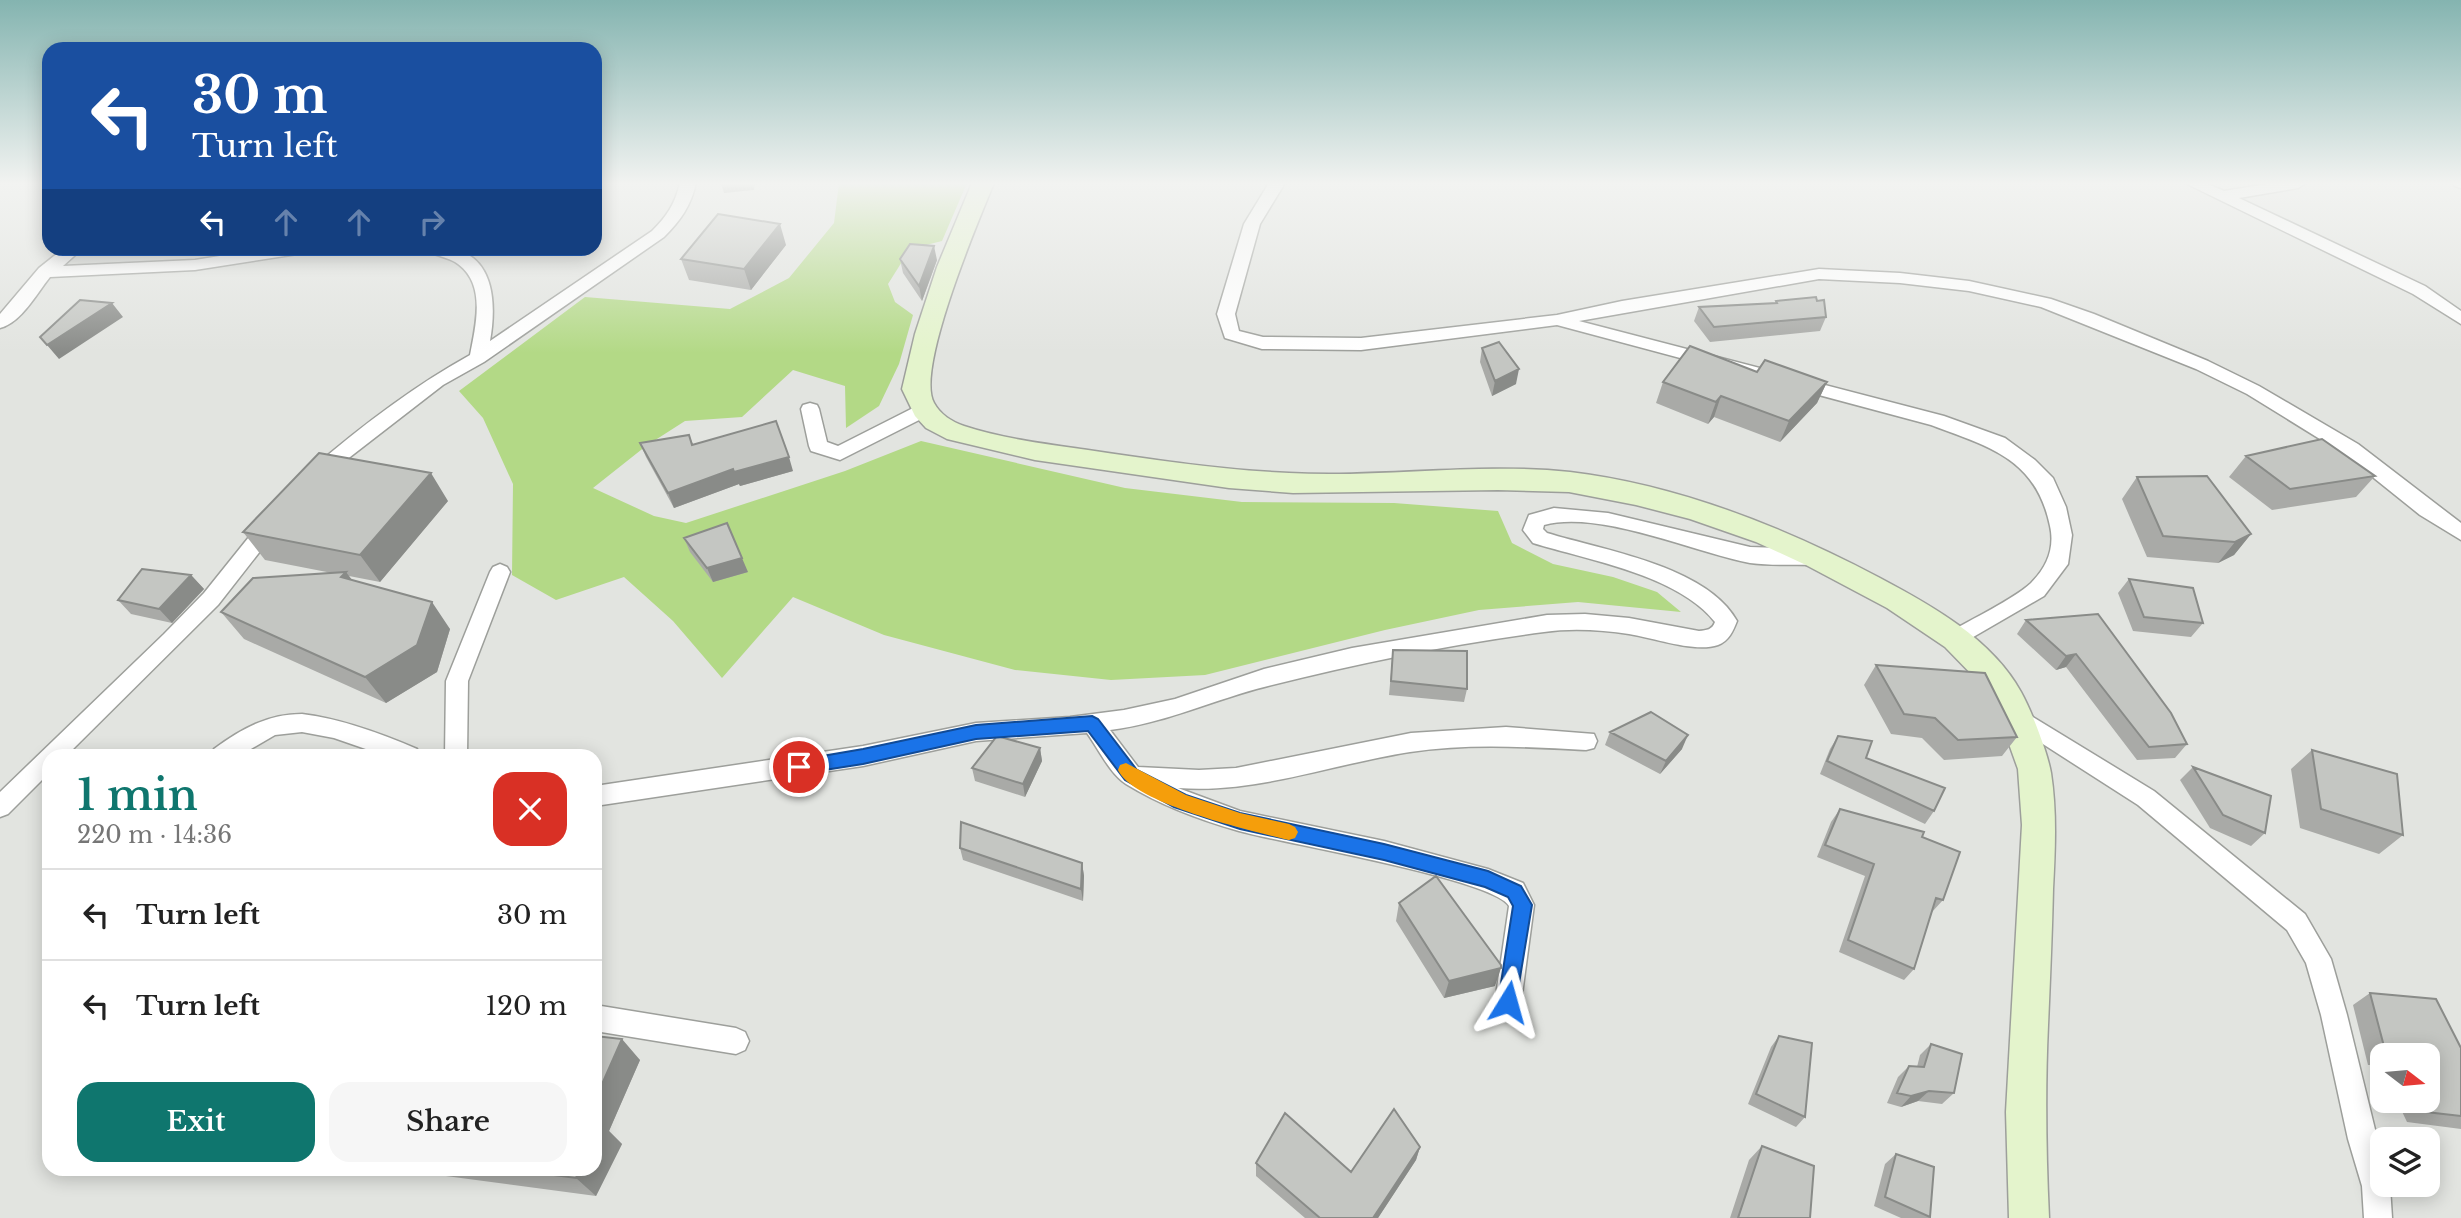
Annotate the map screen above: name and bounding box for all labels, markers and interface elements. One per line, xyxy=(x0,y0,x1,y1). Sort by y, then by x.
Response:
text: 30 m xyxy=(192,65,327,126)
icon: left xyxy=(77,70,168,161)
text: Turn left xyxy=(192,126,338,166)
icon: left xyxy=(194,203,232,241)
icon: ahead xyxy=(267,203,305,241)
icon: ahead xyxy=(340,203,378,241)
icon: right xyxy=(413,203,451,241)
pin xyxy=(769,737,829,797)
icon: arrive xyxy=(780,748,818,786)
text: 1 min xyxy=(77,769,198,821)
button: close xyxy=(493,772,567,846)
text: 220 m · 14:36 xyxy=(77,821,232,849)
icon: left xyxy=(77,896,115,934)
text: Turn left xyxy=(136,899,260,931)
text: 30 m xyxy=(497,899,567,931)
position arrow xyxy=(1471,965,1545,1039)
icon: left xyxy=(77,987,115,1025)
text: Turn left xyxy=(136,990,260,1022)
text: 120 m xyxy=(485,990,567,1022)
north arrow xyxy=(2370,1043,2440,1113)
map controls xyxy=(2370,1043,2440,1197)
button: Exit xyxy=(77,1082,315,1162)
button: Share xyxy=(329,1082,567,1162)
button: layers xyxy=(2370,1127,2440,1197)

